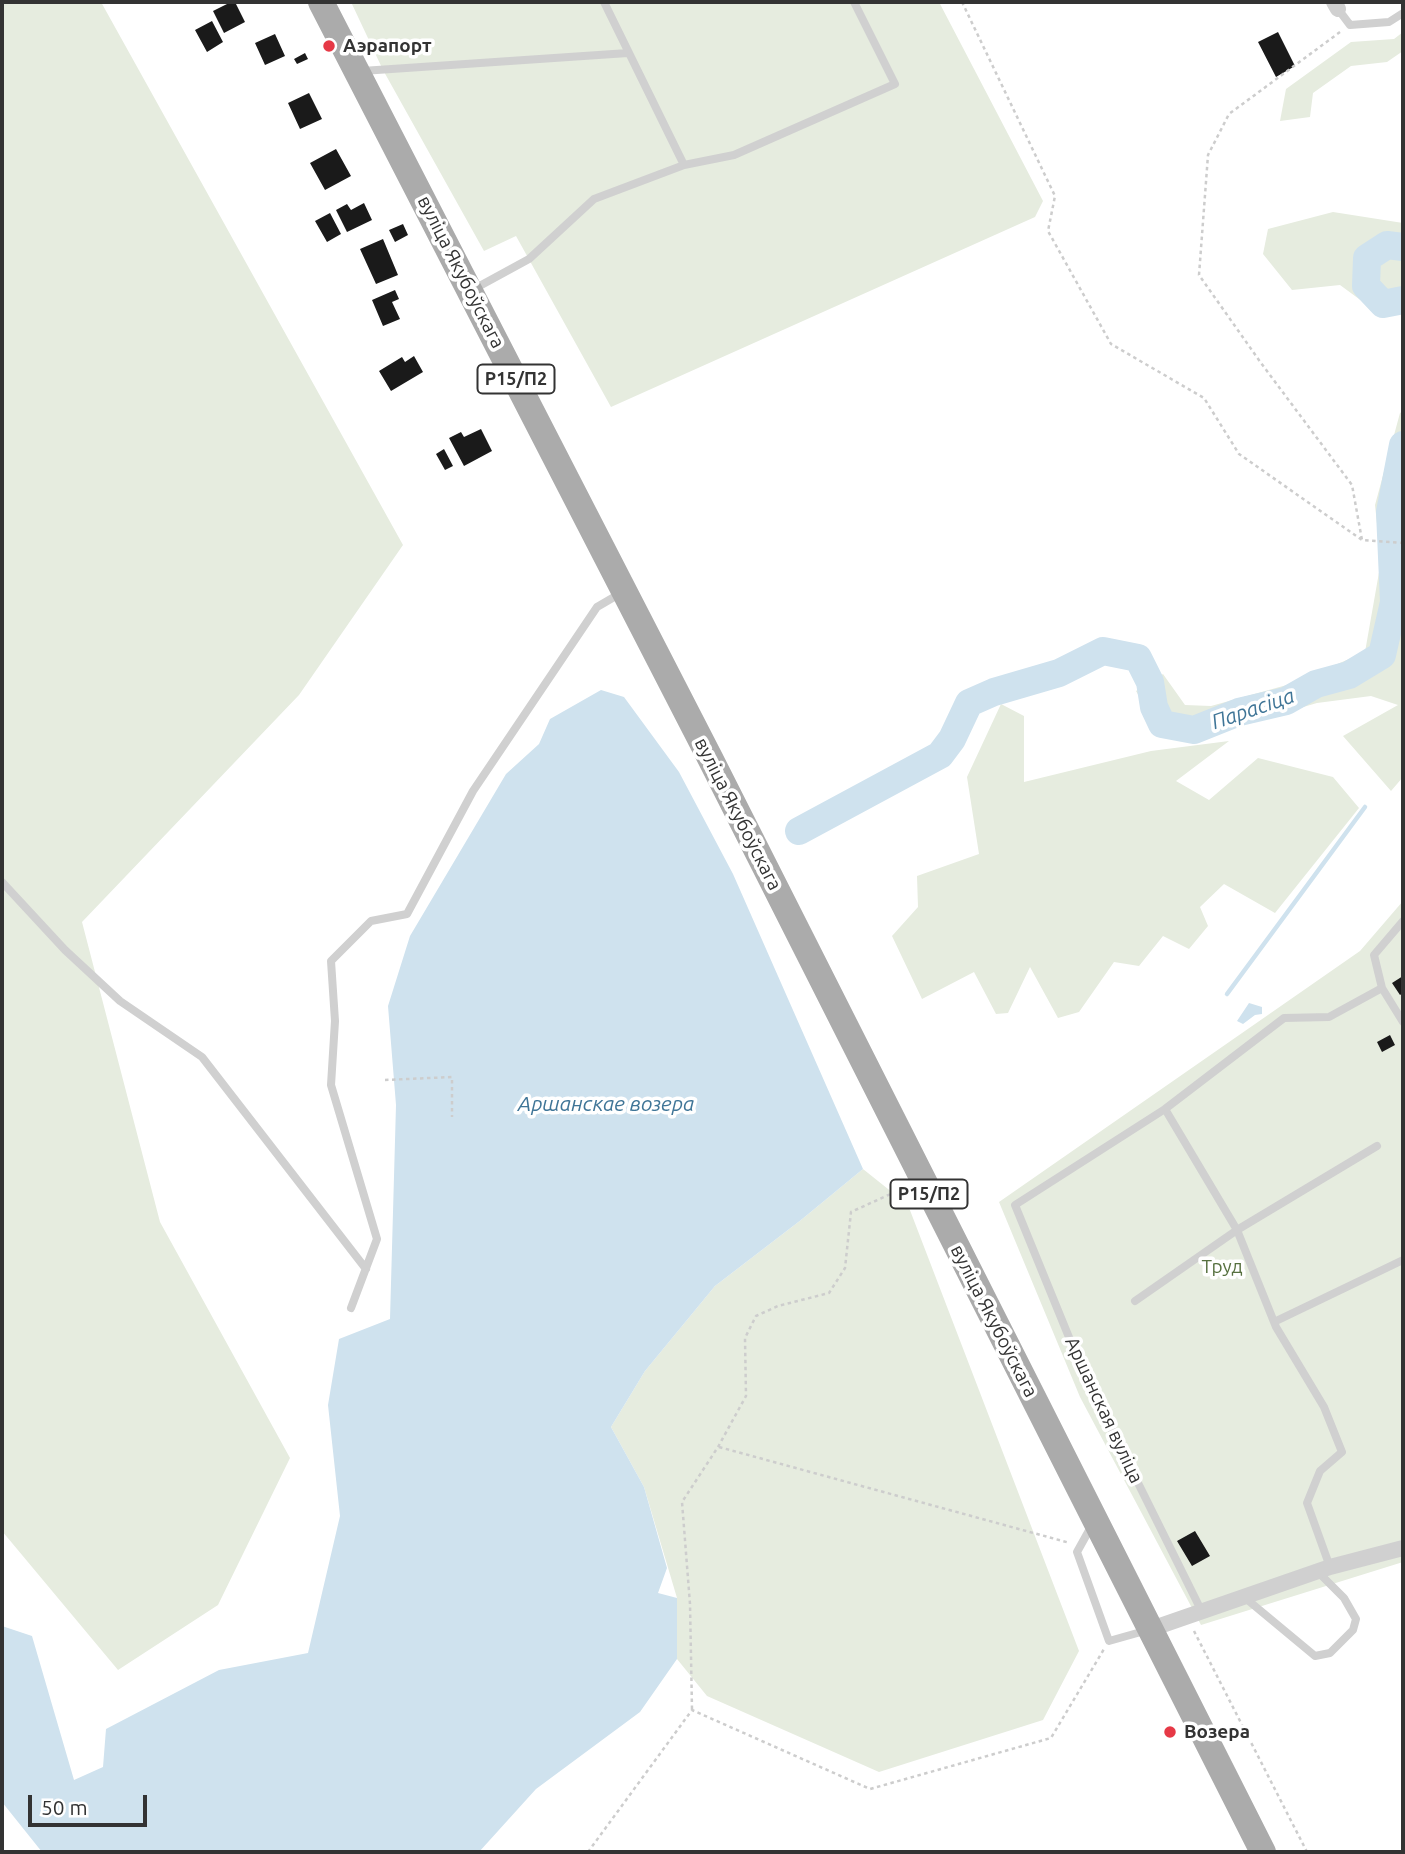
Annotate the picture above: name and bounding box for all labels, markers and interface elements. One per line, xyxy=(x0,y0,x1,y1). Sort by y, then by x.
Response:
place label: Аэрапорт xyxy=(343,35,432,57)
marker: Аэрапорт xyxy=(321,38,337,54)
street label: вуліца Якубоўскага xyxy=(413,192,509,352)
road number: Р15/П2 xyxy=(477,365,554,394)
water label: Парасіца xyxy=(1208,683,1298,735)
street label: вуліца Якубоўскага xyxy=(690,734,786,894)
water label: Аршанскае возера xyxy=(518,1091,694,1117)
road number: Р15/П2 xyxy=(890,1180,968,1209)
street label: вуліца Якубоўскага xyxy=(946,1241,1042,1401)
park label: Труд xyxy=(1201,1256,1243,1278)
street label: Аршанская вуліца xyxy=(1060,1333,1148,1487)
place label: Возера xyxy=(1184,1721,1250,1743)
marker: Возера xyxy=(1162,1724,1178,1740)
scale bar xyxy=(32,1780,150,1824)
text: 50 m xyxy=(41,1795,88,1819)

